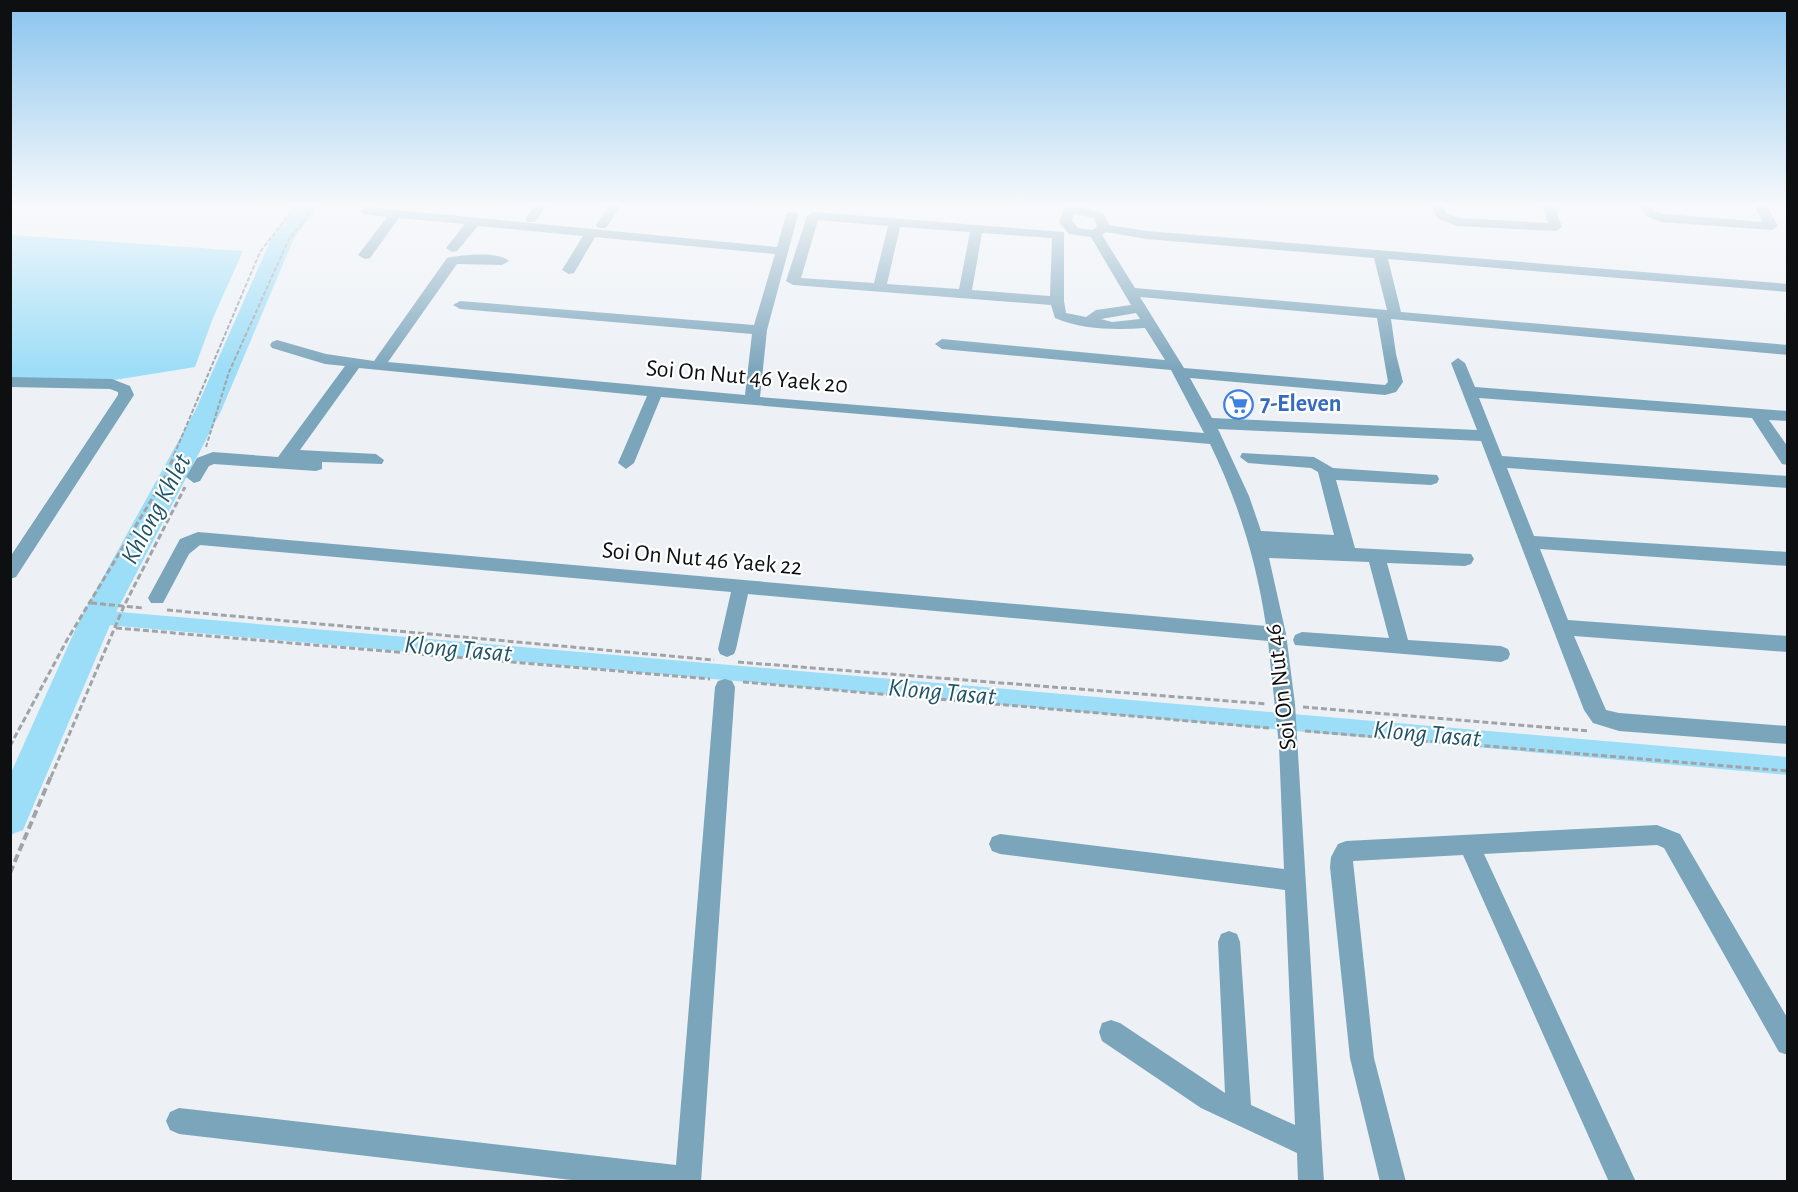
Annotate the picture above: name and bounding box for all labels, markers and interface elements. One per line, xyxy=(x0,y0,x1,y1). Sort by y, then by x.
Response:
street label: Soi On Nut 46 Yaek 20 xyxy=(645,356,849,398)
supermarket icon: 7-Eleven xyxy=(1223,388,1255,420)
place label: 7-Eleven xyxy=(1260,392,1341,416)
water label: Khlong Khlet xyxy=(116,449,196,568)
street label: Soi On Nut 46 Yaek 22 xyxy=(601,538,803,580)
street label: Soi On Nut 46 xyxy=(1261,623,1301,751)
water label: Klong Tasat xyxy=(403,631,513,667)
water label: Klong Tasat xyxy=(887,674,997,710)
water label: Klong Tasat xyxy=(1372,716,1482,752)

